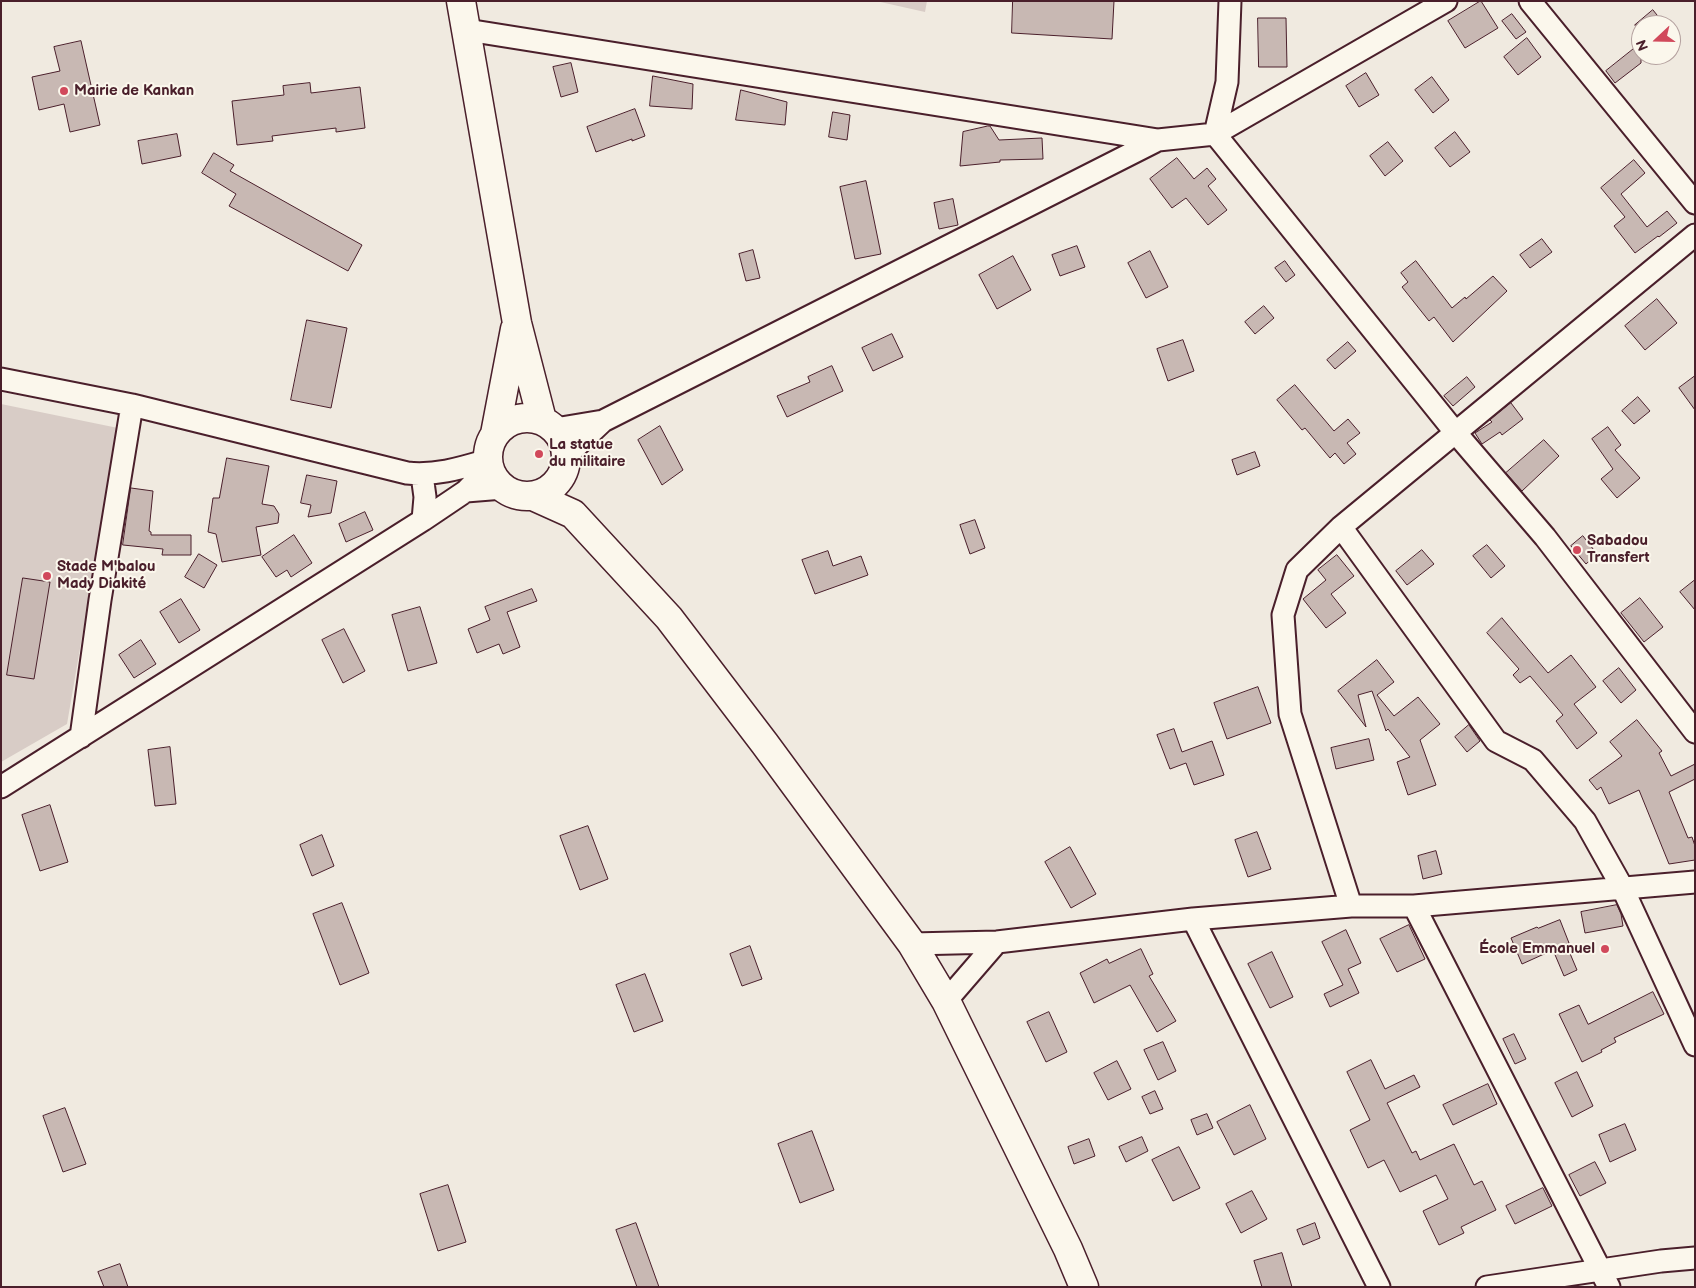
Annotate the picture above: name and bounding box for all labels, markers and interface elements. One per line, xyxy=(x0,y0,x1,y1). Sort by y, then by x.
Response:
north arrow xyxy=(1631,15,1681,65)
text: N xyxy=(1633,37,1652,53)
place label: Mairie de Kankan xyxy=(74,82,194,100)
marker: Mairie de Kankan xyxy=(58,85,70,97)
place label: La statue du militaire xyxy=(549,436,625,471)
marker: La statue du militaire xyxy=(533,448,545,460)
place label: Sabadou Transfert xyxy=(1587,532,1650,567)
marker: Sabadou Transfert xyxy=(1571,544,1583,556)
place label: Stade M'balou Mady Diakité xyxy=(57,558,155,593)
marker: Stade M'balou Mady Diakité xyxy=(41,570,53,582)
place label: École Emmanuel xyxy=(1479,940,1595,958)
marker: École Emmanuel xyxy=(1599,943,1611,955)

